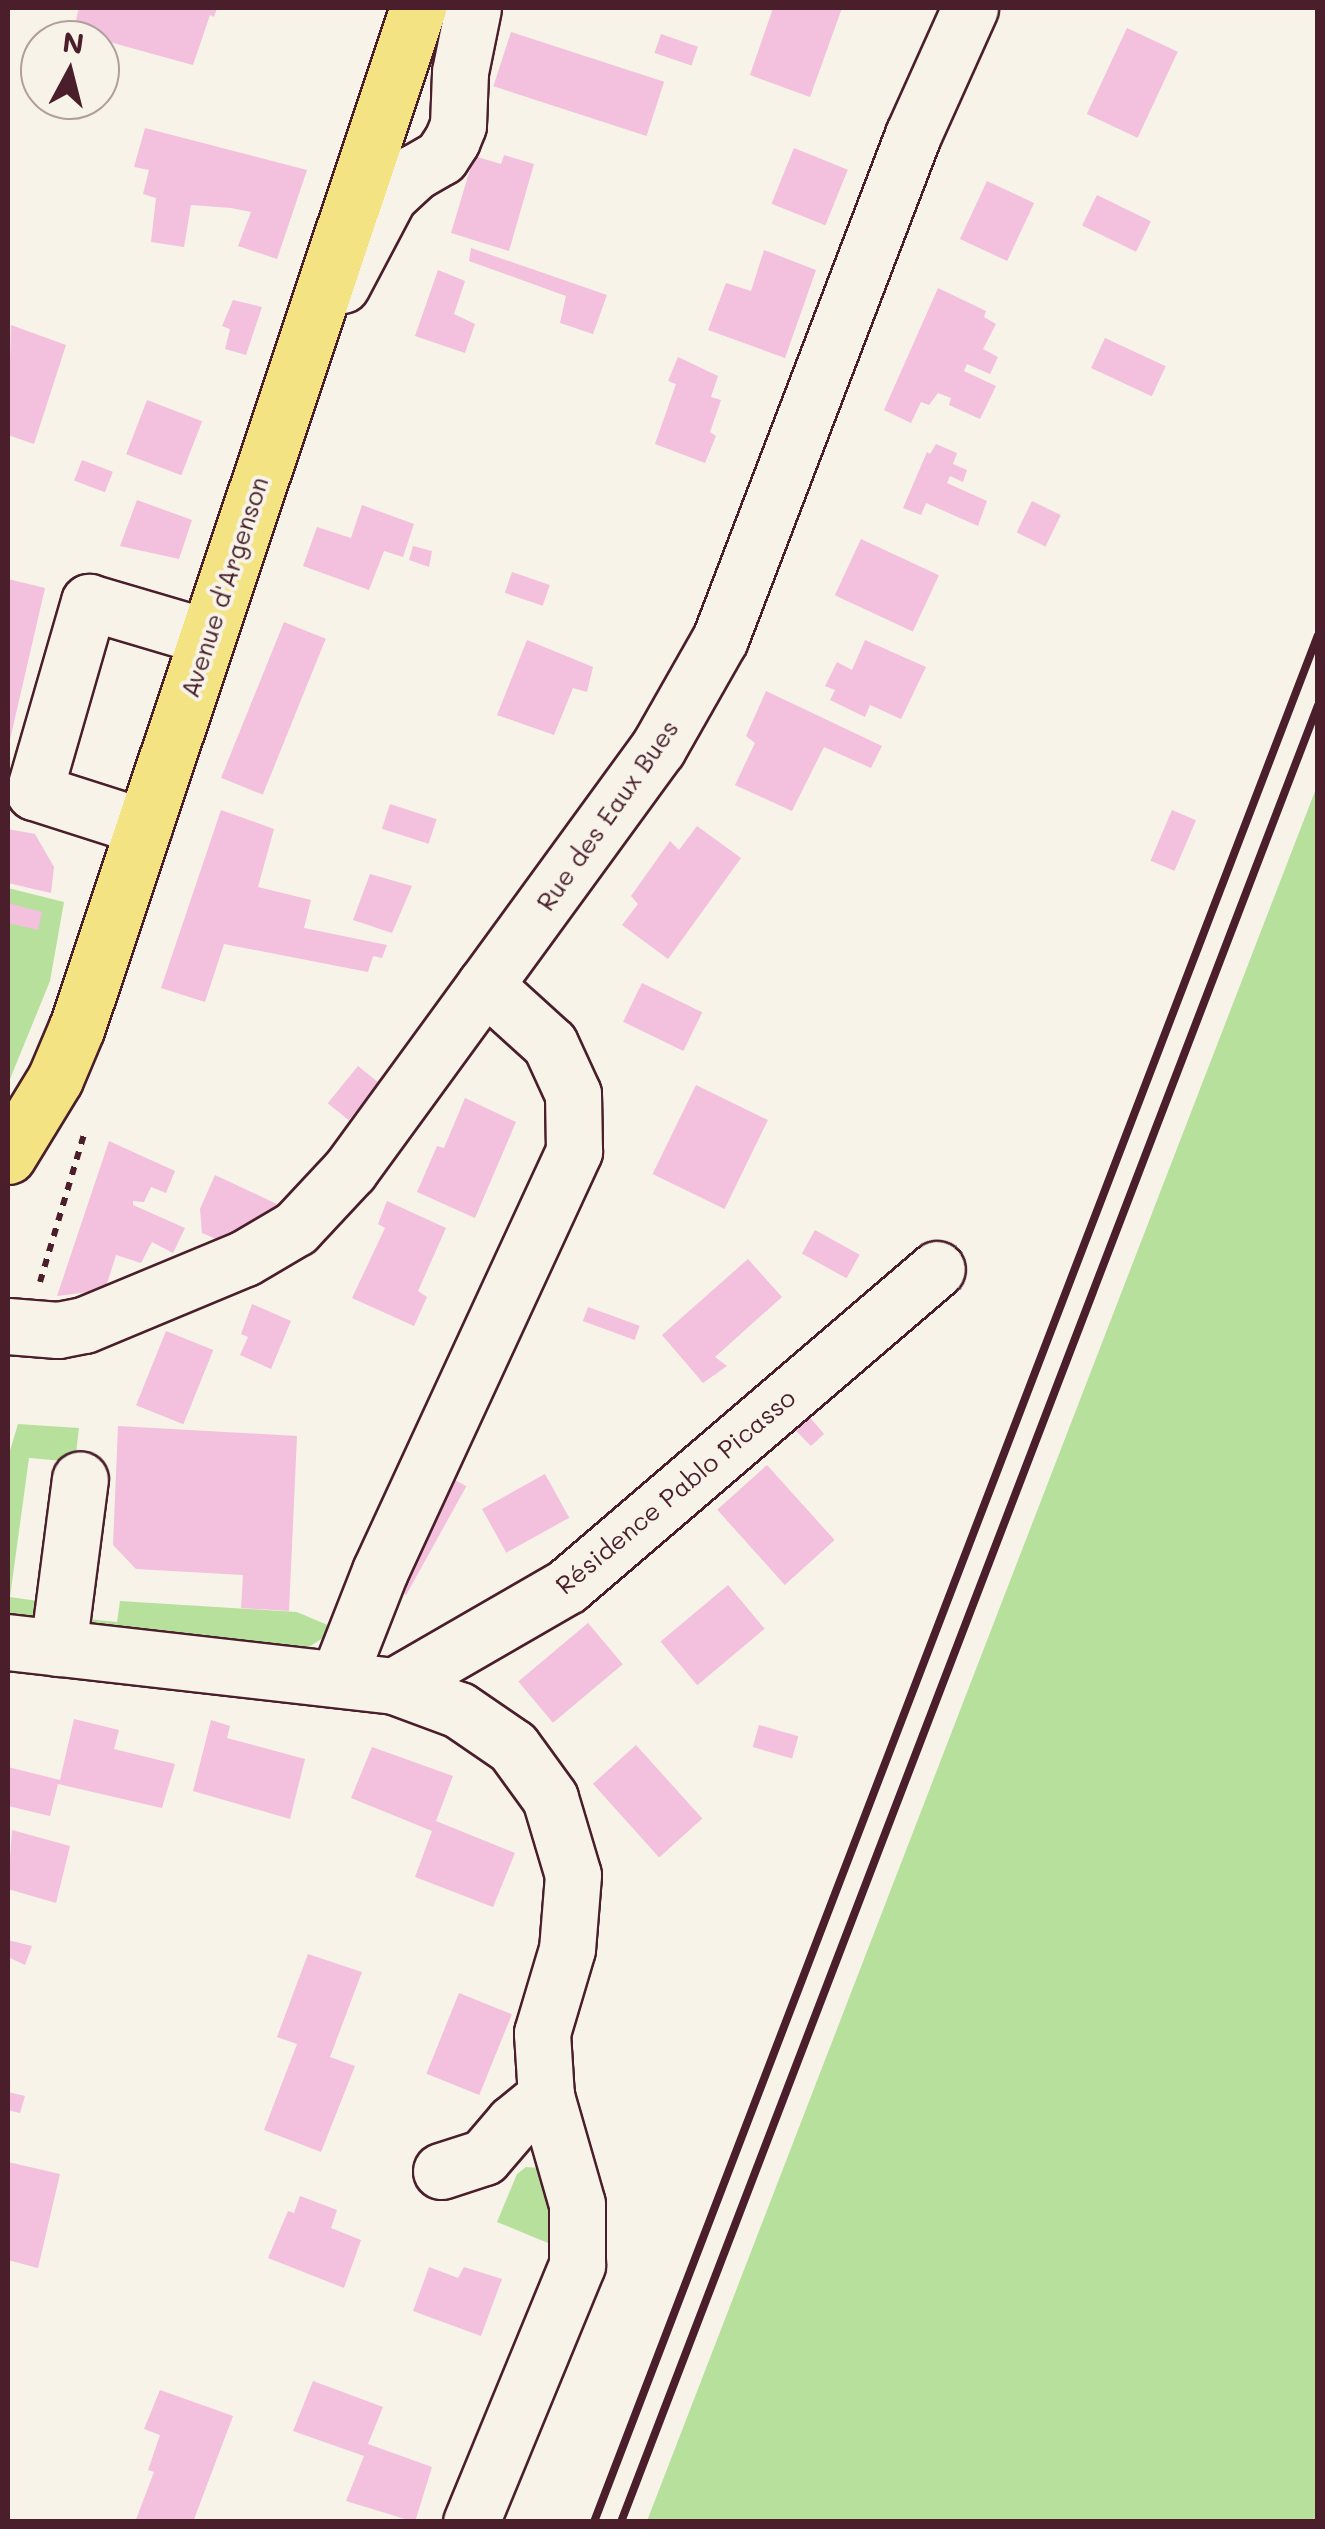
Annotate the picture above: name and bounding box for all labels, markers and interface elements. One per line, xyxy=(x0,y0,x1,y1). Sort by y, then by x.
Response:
north arrow xyxy=(20,20,120,120)
text: N xyxy=(61,23,86,61)
street label: Avenue d'Argenson xyxy=(174,473,274,701)
street label: Rue des Eaux Bues xyxy=(530,714,684,916)
street label: Résidence Pablo Picasso xyxy=(549,1382,801,1600)

